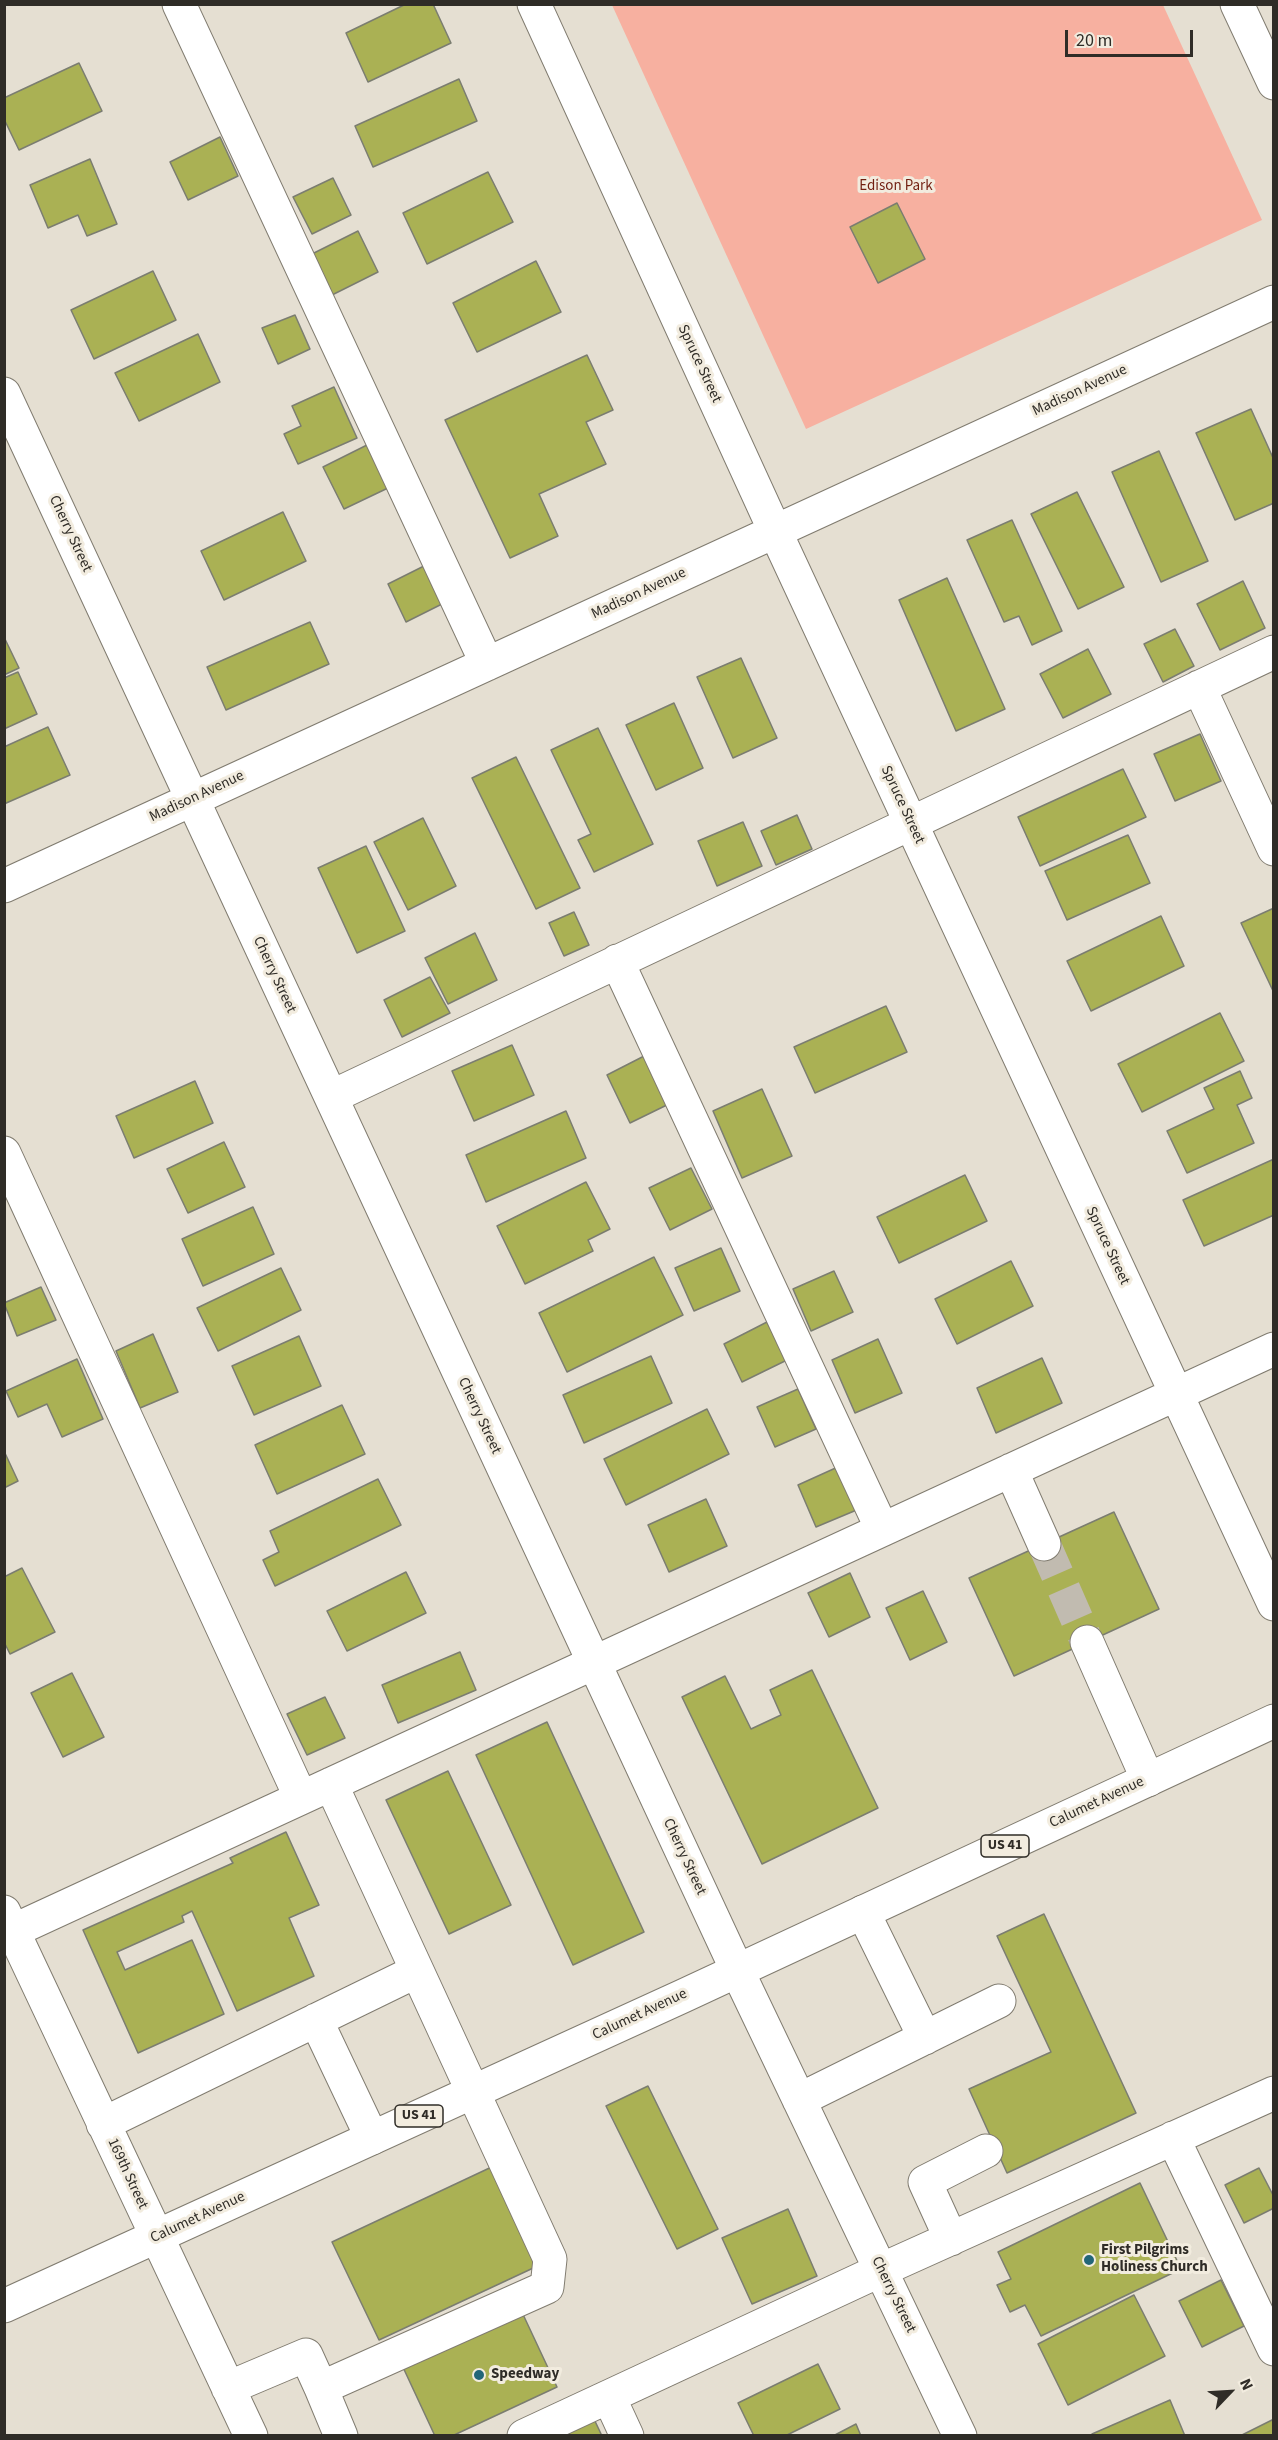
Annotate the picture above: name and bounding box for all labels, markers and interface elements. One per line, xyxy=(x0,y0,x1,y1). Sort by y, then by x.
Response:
scale bar xyxy=(1068,18,1196,56)
text: 20 m xyxy=(1076,28,1112,53)
park label: Edison Park xyxy=(859,178,933,196)
street label: Spruce Street xyxy=(673,322,725,406)
street label: Madison Avenue xyxy=(1030,361,1130,421)
street label: Cherry Street xyxy=(44,493,96,575)
street label: Madison Avenue xyxy=(589,564,689,624)
street label: Spruce Street xyxy=(876,763,928,847)
street label: Madison Avenue xyxy=(147,767,247,827)
street label: Cherry Street xyxy=(248,934,300,1016)
street label: Spruce Street xyxy=(1081,1204,1133,1288)
street label: Cherry Street xyxy=(453,1375,505,1457)
street label: Calumet Avenue xyxy=(1047,1773,1147,1833)
street label: Cherry Street xyxy=(658,1816,710,1898)
road number: US 41 xyxy=(981,1835,1029,1857)
street label: Calumet Avenue xyxy=(590,1985,690,2045)
road number: US 41 xyxy=(395,2105,443,2127)
street label: 169th Street xyxy=(103,2136,151,2212)
street label: Calumet Avenue xyxy=(148,2188,248,2248)
place label: First Pilgrims Holiness Church xyxy=(1101,2242,1208,2277)
marker: First Pilgrims Holiness Church xyxy=(1082,2253,1096,2267)
street label: Cherry Street xyxy=(867,2254,919,2336)
north arrow xyxy=(1200,2362,1260,2422)
place label: Speedway xyxy=(491,2366,559,2384)
marker: Speedway xyxy=(472,2368,486,2382)
text: N xyxy=(1234,2375,1259,2394)

